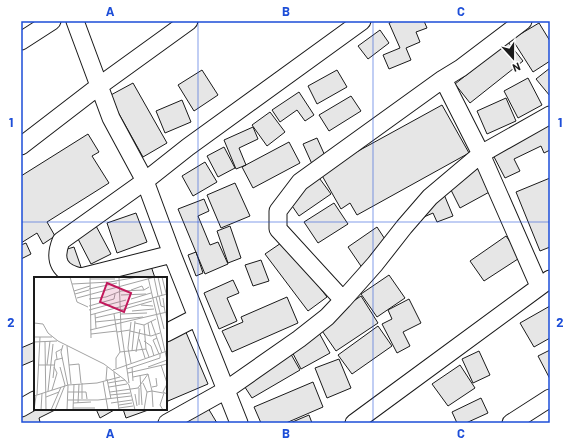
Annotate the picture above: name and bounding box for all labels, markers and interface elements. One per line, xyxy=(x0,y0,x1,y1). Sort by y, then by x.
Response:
text: A xyxy=(106,3,115,19)
text: B xyxy=(282,3,290,19)
text: C xyxy=(457,3,465,19)
north arrow xyxy=(493,38,533,78)
text: N xyxy=(511,60,523,75)
text: 1 xyxy=(9,114,13,130)
text: 1 xyxy=(558,114,562,130)
inset map xyxy=(34,277,167,410)
text: 2 xyxy=(7,314,15,330)
text: 2 xyxy=(556,314,564,330)
text: A xyxy=(106,425,115,441)
text: B xyxy=(282,425,290,441)
text: C xyxy=(457,425,465,441)

